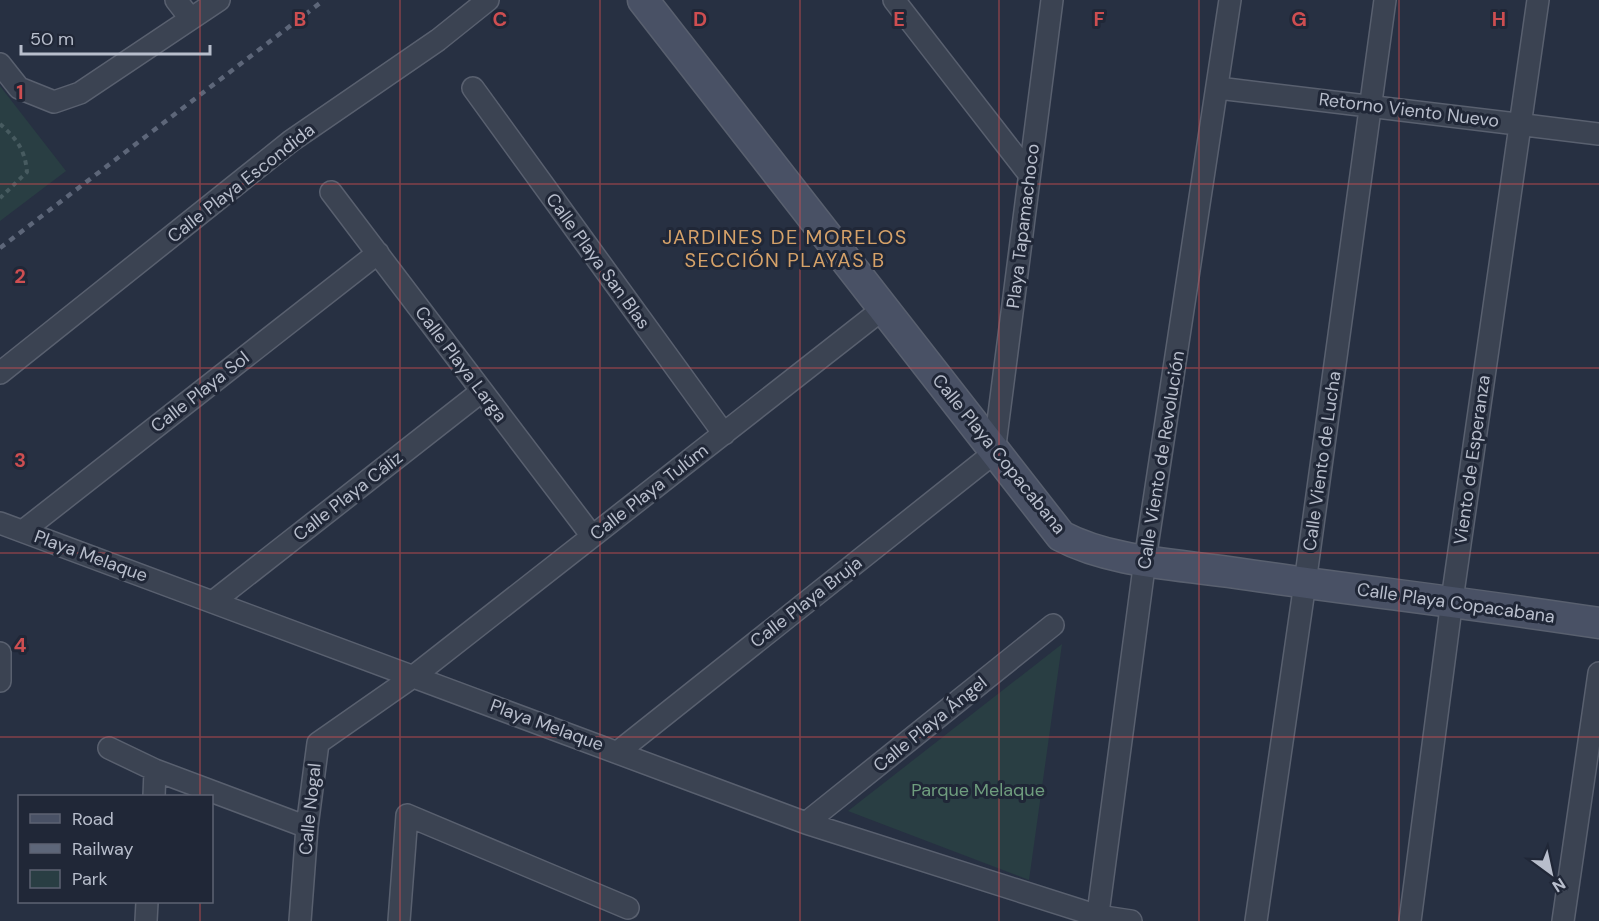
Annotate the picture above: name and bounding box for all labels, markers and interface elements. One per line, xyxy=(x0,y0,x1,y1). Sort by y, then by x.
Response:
text: B xyxy=(294,6,306,32)
text: C xyxy=(493,6,507,32)
text: D xyxy=(693,6,707,32)
text: E xyxy=(893,6,905,32)
text: F xyxy=(1093,6,1105,32)
text: G xyxy=(1291,6,1307,32)
text: H xyxy=(1492,6,1506,32)
scale bar xyxy=(21,18,210,56)
text: 50 m xyxy=(30,27,74,51)
text: 1 xyxy=(16,79,24,105)
street label: Retorno Viento Nuevo xyxy=(1317,87,1501,133)
street label: Calle Playa Escondida xyxy=(162,118,320,248)
street label: Playa Tapamachoco xyxy=(1001,142,1045,310)
street label: Calle Playa San Blas xyxy=(540,188,656,334)
district label: JARDINES DE MORELOS SECCIÓN PLAYAS B xyxy=(662,224,908,273)
text: 2 xyxy=(14,263,26,289)
street label: Calle Playa Larga xyxy=(409,301,513,427)
street label: Calle Playa Sol xyxy=(146,346,254,438)
street label: Calle Viento de Revolución xyxy=(1132,349,1190,571)
street label: Calle Playa Copacabana xyxy=(927,369,1071,539)
street label: Calle Viento de Lucha xyxy=(1297,369,1347,553)
street label: Viento de Esperanza xyxy=(1448,374,1496,546)
street label: Calle Playa Tulúm xyxy=(585,438,713,546)
street label: Calle Playa Cáliz xyxy=(288,446,408,546)
text: 3 xyxy=(14,447,26,473)
street label: Playa Melaque xyxy=(31,524,151,588)
street label: Calle Playa Bruja xyxy=(745,551,867,653)
street label: Calle Playa Copacabana xyxy=(1355,577,1557,629)
text: 4 xyxy=(14,632,27,658)
street label: Calle Playa Ángel xyxy=(868,671,992,777)
street label: Playa Melaque xyxy=(487,693,607,757)
street label: Calle Nogal xyxy=(293,762,327,856)
park label: Parque Melaque xyxy=(911,778,1045,802)
legend xyxy=(18,795,213,903)
text: Road xyxy=(72,807,114,831)
text: Railway xyxy=(72,837,134,861)
north arrow xyxy=(1521,843,1581,903)
text: Park xyxy=(72,867,108,891)
text: N xyxy=(1548,873,1570,897)

